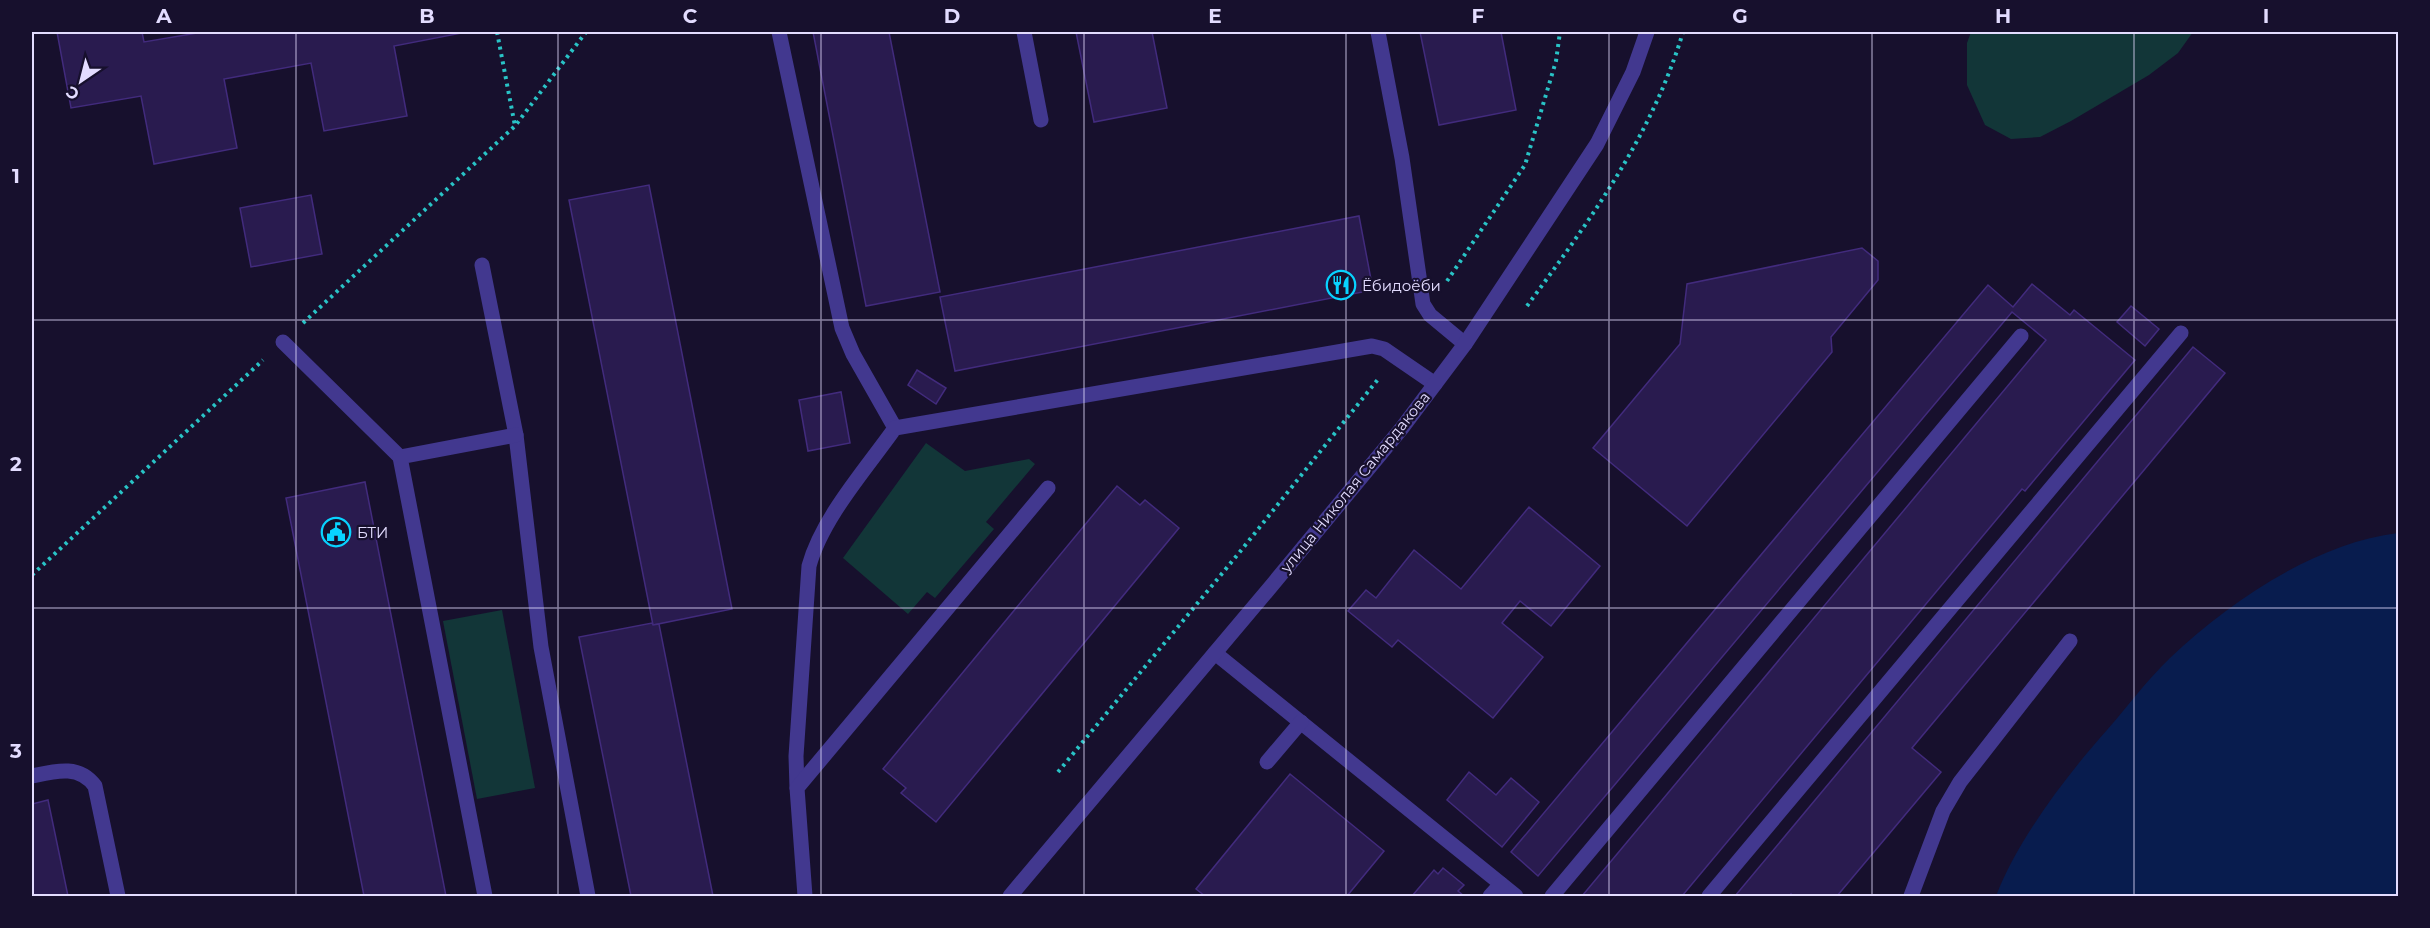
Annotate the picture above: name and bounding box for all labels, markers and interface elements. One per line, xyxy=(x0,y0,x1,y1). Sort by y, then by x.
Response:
text: A xyxy=(155,4,172,28)
text: B xyxy=(419,4,435,28)
text: C xyxy=(683,4,698,28)
text: D xyxy=(944,4,960,28)
text: E xyxy=(1208,4,1222,28)
text: F xyxy=(1472,4,1485,28)
text: G xyxy=(1732,4,1748,28)
text: H xyxy=(1995,4,2011,28)
text: I xyxy=(2263,4,2269,28)
north arrow xyxy=(51,51,111,111)
text: С xyxy=(62,82,83,104)
text: 1 xyxy=(12,164,20,188)
restaurant icon: Ёбидоёби xyxy=(1325,269,1357,301)
place label: Ёбидоёби xyxy=(1362,276,1441,295)
street label: улица Николая Самардакова xyxy=(1276,388,1434,577)
text: 2 xyxy=(10,452,22,476)
public building icon: БТИ xyxy=(320,516,352,548)
place label: БТИ xyxy=(357,523,388,542)
text: 3 xyxy=(9,739,22,763)

